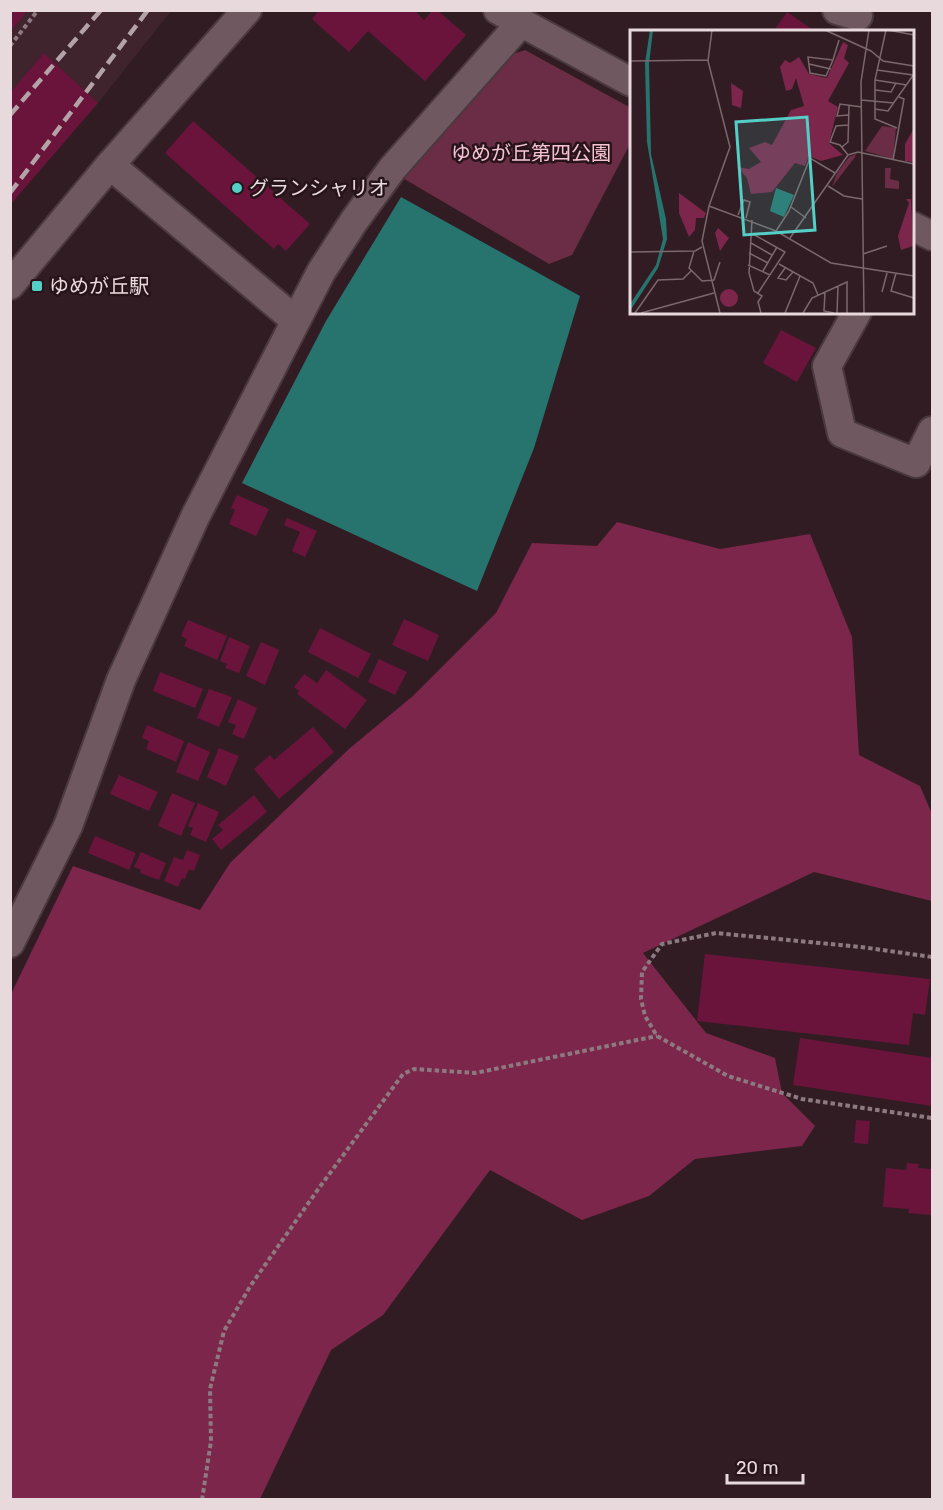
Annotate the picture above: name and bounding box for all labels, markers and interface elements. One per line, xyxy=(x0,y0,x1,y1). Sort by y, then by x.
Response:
inset map xyxy=(630,30,913,314)
park label: ゆめが丘第四公園 xyxy=(451,141,611,165)
place label: グランシャリオ xyxy=(249,176,389,200)
marker: グランシャリオ xyxy=(230,181,244,195)
place label: ゆめが丘駅 xyxy=(49,274,149,298)
marker: ゆめが丘駅 xyxy=(30,279,44,293)
scale bar xyxy=(727,1447,804,1485)
text: 20 m xyxy=(736,1457,778,1479)

